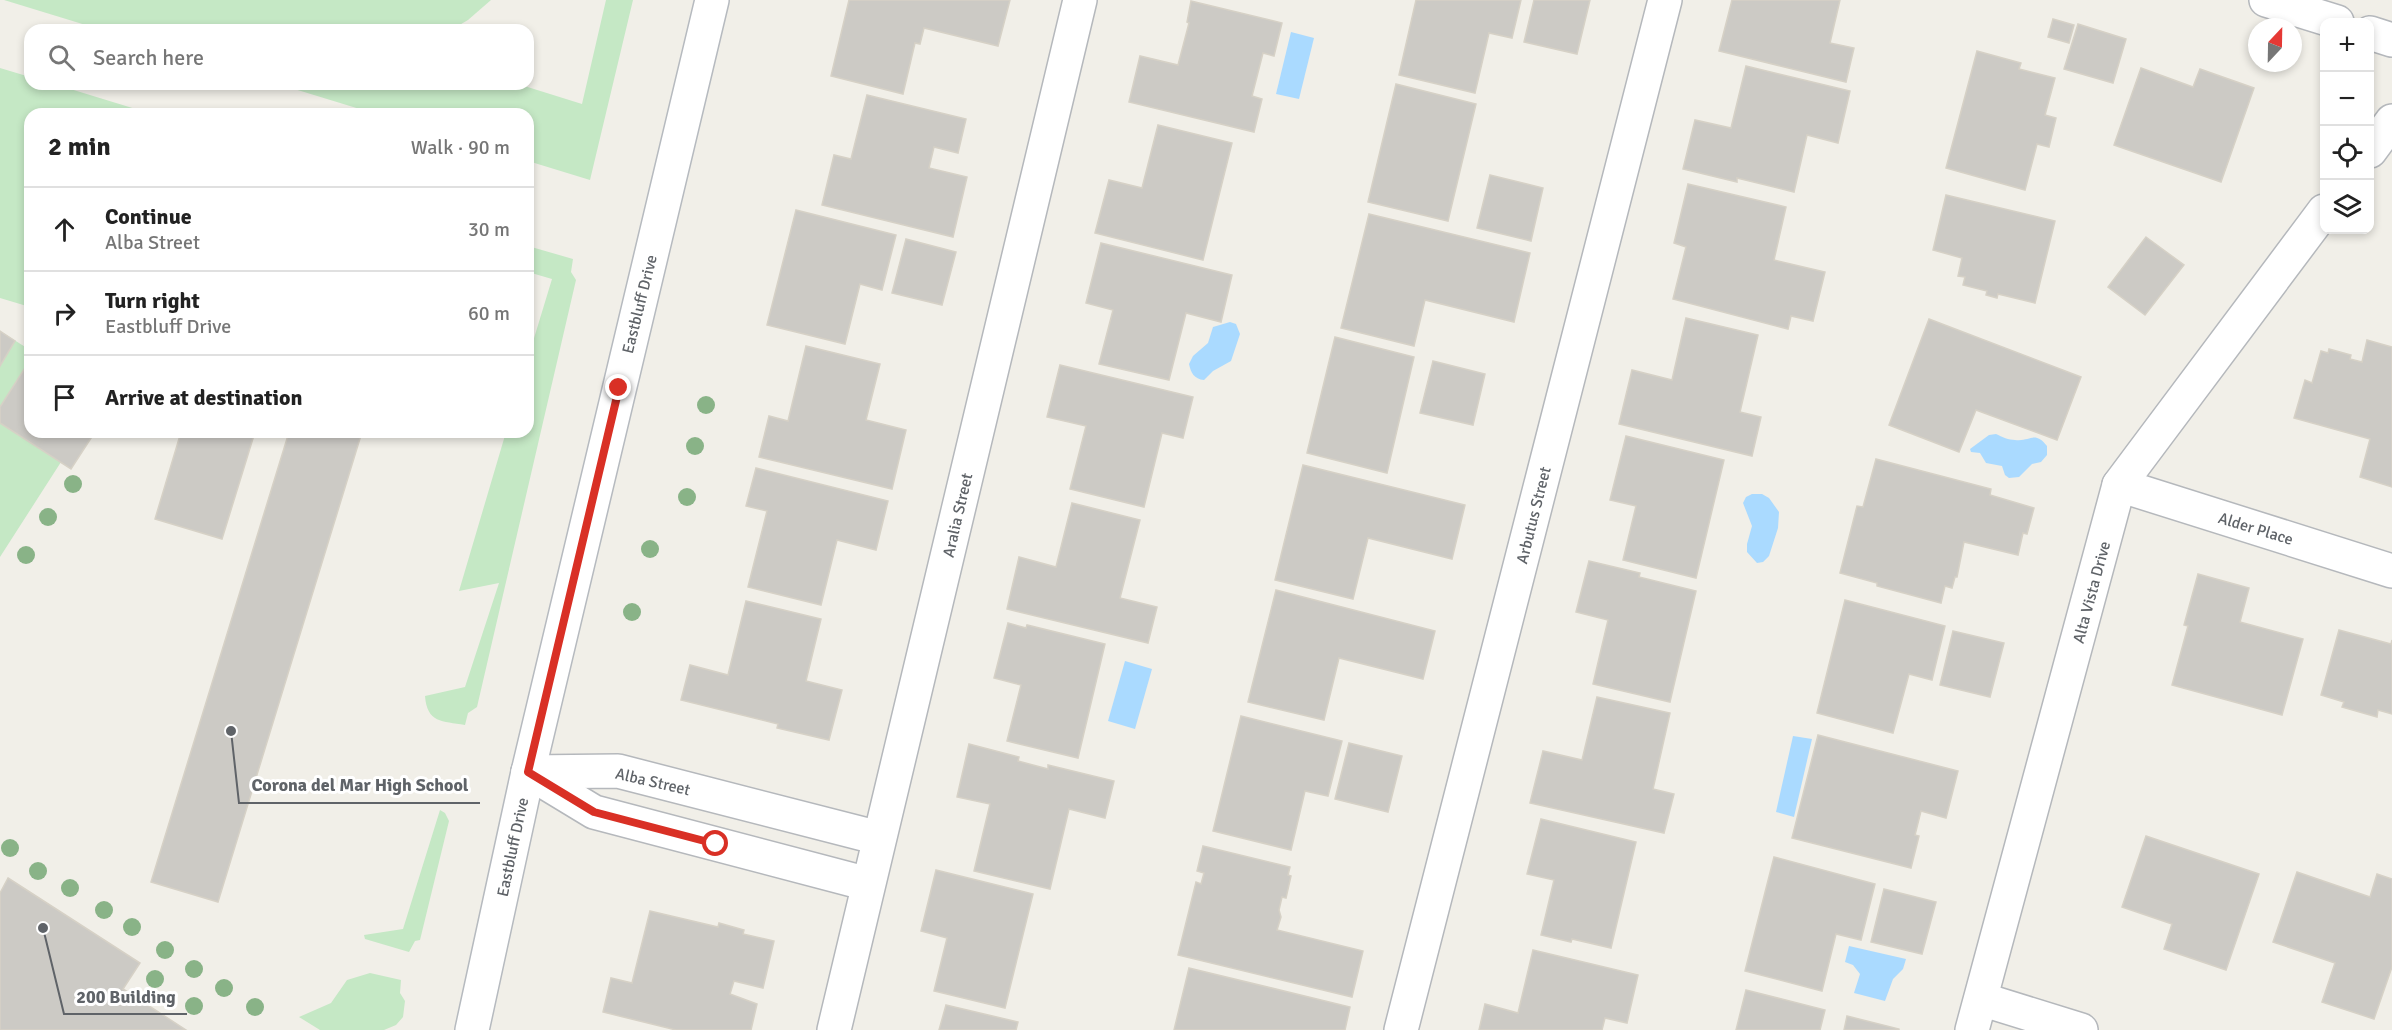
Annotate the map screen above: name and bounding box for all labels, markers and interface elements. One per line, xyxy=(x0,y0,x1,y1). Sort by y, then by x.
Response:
north arrow xyxy=(2248,18,2302,72)
map controls xyxy=(2320,18,2374,234)
button: + xyxy=(2320,18,2374,72)
search box xyxy=(24,24,534,90)
icon: search xyxy=(45,41,78,74)
text: Search here xyxy=(93,44,204,71)
button: − xyxy=(2320,72,2374,126)
button: locate xyxy=(2320,126,2374,180)
text: 2 min xyxy=(48,131,111,163)
text: Walk · 90 m xyxy=(411,135,510,160)
button: layers xyxy=(2320,180,2374,234)
text: Continue xyxy=(105,203,192,230)
icon: ahead xyxy=(48,213,81,246)
text: 30 m xyxy=(468,217,510,242)
text: Alba Street xyxy=(105,230,200,255)
street label: Eastbluff Drive xyxy=(618,253,662,356)
text: Turn right xyxy=(105,287,200,314)
icon: right xyxy=(48,297,81,330)
text: 60 m xyxy=(468,301,510,326)
text: Eastbluff Drive xyxy=(105,314,231,339)
route end xyxy=(605,374,631,400)
icon: arrive xyxy=(48,381,81,414)
text: Arrive at destination xyxy=(105,384,302,411)
street label: Arbutus Street xyxy=(1512,464,1556,566)
street label: Aralia Street xyxy=(939,471,977,559)
street label: Alder Place xyxy=(2216,508,2296,550)
street label: Alta Vista Drive xyxy=(2069,539,2115,645)
street label: Alba Street xyxy=(613,764,692,800)
callout: Corona del Mar High School xyxy=(239,767,480,803)
text: Corona del Mar High School xyxy=(251,774,469,796)
street label: Eastbluff Drive xyxy=(493,796,533,899)
route start xyxy=(702,830,728,856)
callout: 200 Building xyxy=(64,978,187,1014)
text: 200 Building xyxy=(76,986,176,1008)

